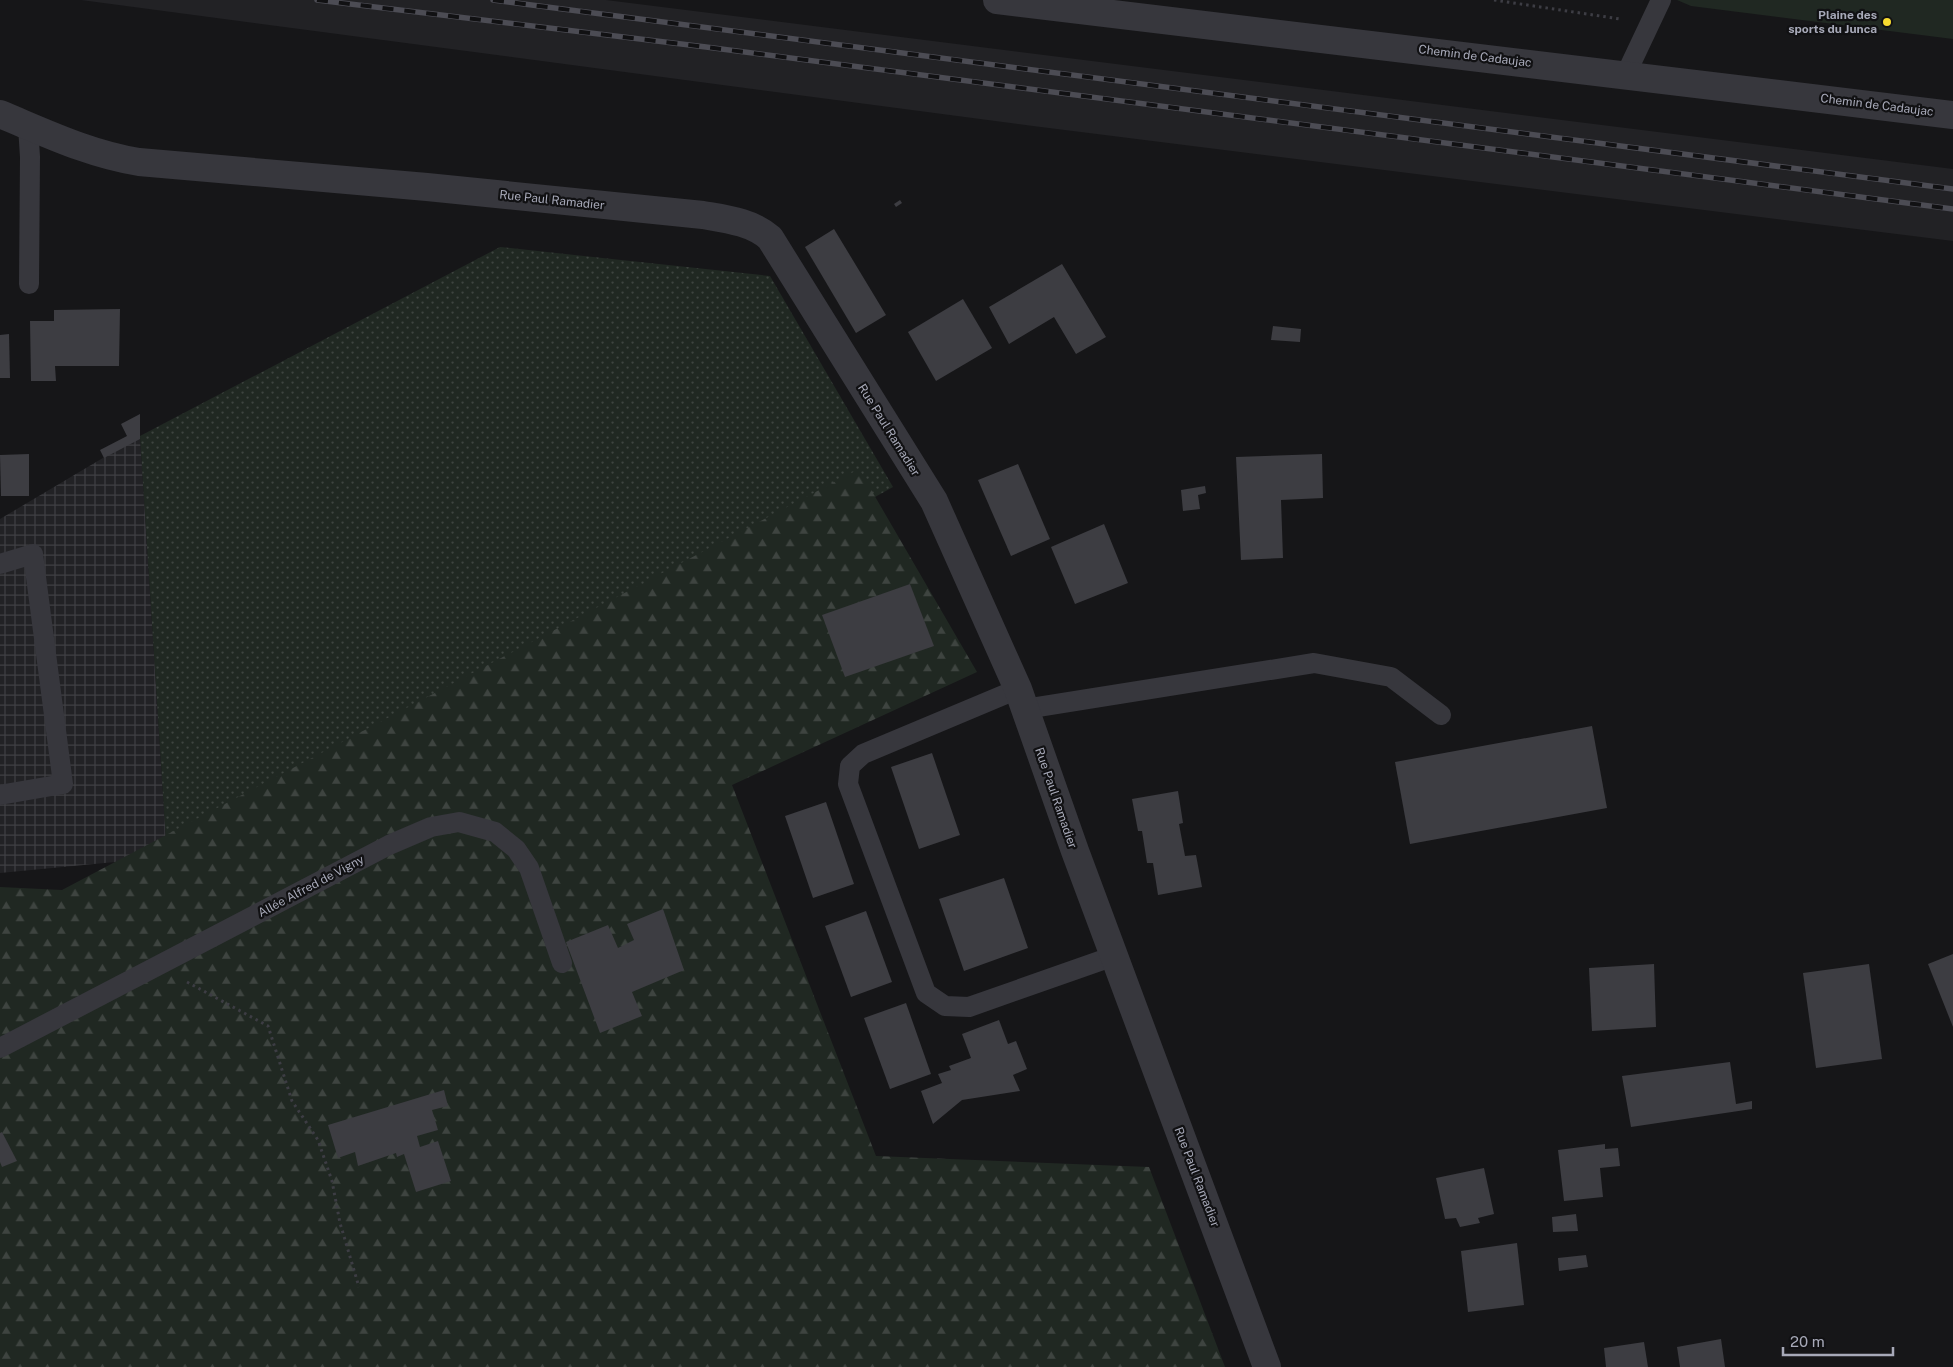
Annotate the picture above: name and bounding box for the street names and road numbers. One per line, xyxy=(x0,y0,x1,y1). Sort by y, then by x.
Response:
street label: Chemin de Cadaujac xyxy=(1418,42,1532,70)
street label: Chemin de Cadaujac xyxy=(1820,91,1934,119)
street label: Rue Paul Ramadier xyxy=(499,188,606,213)
street label: Rue Paul Ramadier xyxy=(855,381,923,479)
street label: Rue Paul Ramadier xyxy=(1032,746,1080,851)
street label: Allée Alfred de Vigny xyxy=(256,852,367,920)
street label: Rue Paul Ramadier xyxy=(1172,1125,1223,1229)

